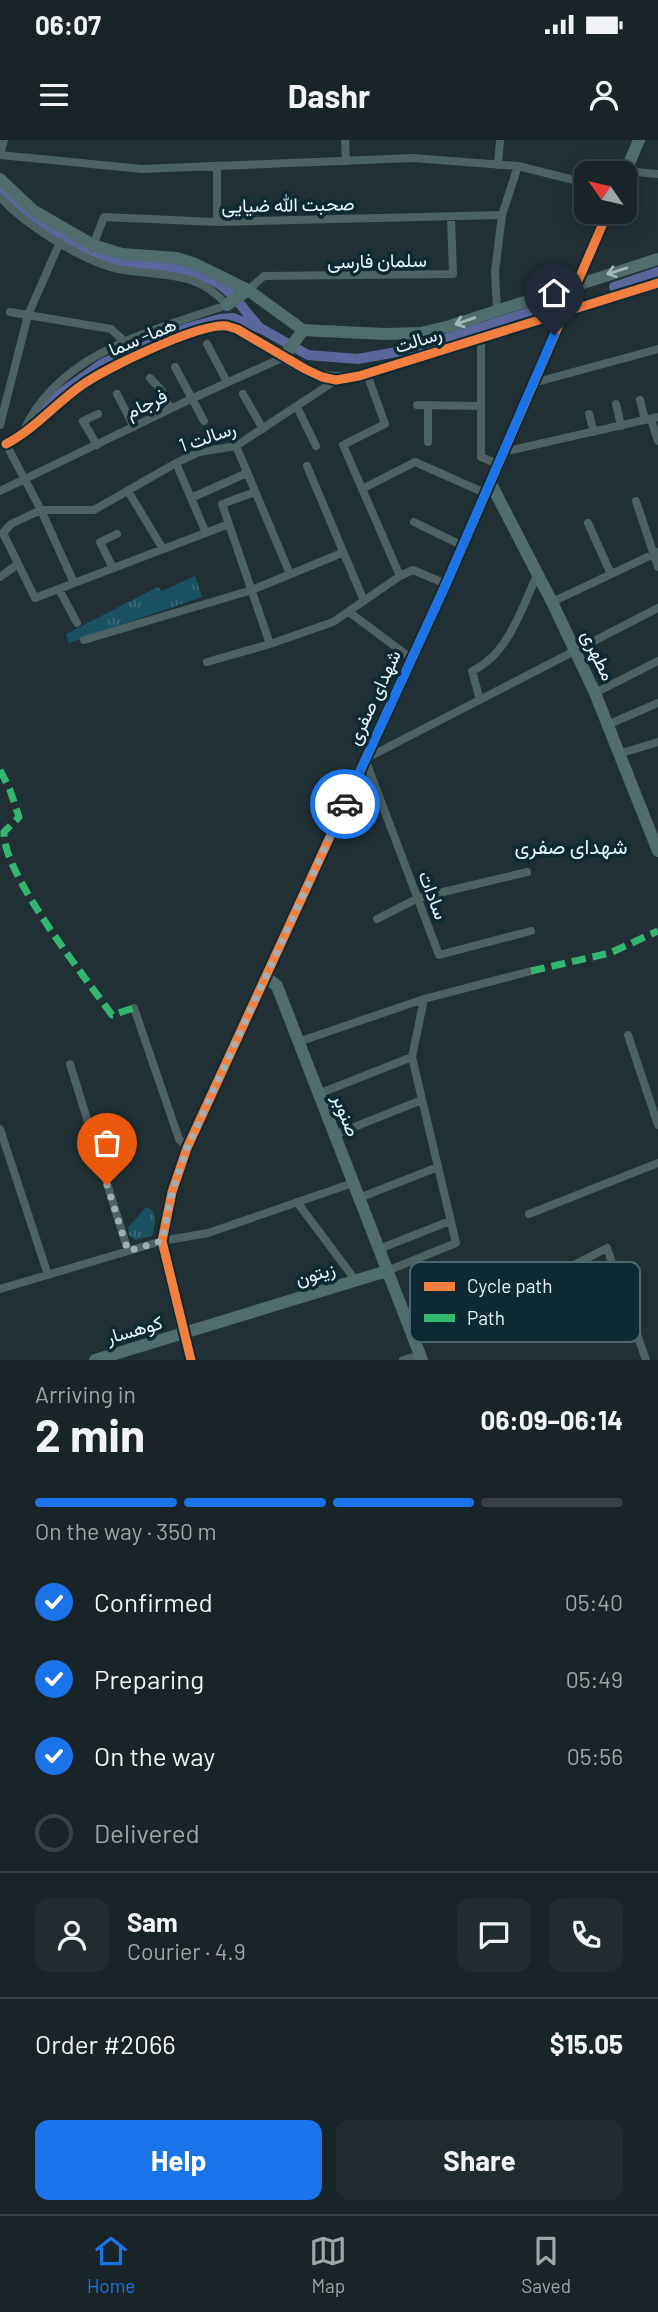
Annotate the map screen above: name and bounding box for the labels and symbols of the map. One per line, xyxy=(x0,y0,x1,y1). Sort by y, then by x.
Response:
north arrow xyxy=(574,161,637,224)
street label: صحبت الله ضیایی xyxy=(221,191,355,218)
street label: سلمان فارسی xyxy=(327,248,427,273)
pin xyxy=(524,263,584,335)
one-way arrow xyxy=(606,266,628,279)
street label: هما- سما xyxy=(105,312,179,360)
one-way arrow xyxy=(454,315,476,328)
street label: رسالت xyxy=(392,321,445,358)
street label: فرجام xyxy=(121,383,171,425)
street label: رسالت 1 xyxy=(176,416,239,457)
street label: مطهری xyxy=(576,626,621,684)
street label: شهدای صفری xyxy=(341,646,406,749)
courier xyxy=(310,769,380,839)
district label: شهدای صفری xyxy=(514,833,628,860)
street label: سادات xyxy=(414,868,454,923)
street label: صنوبر xyxy=(327,1090,366,1140)
pin xyxy=(77,1113,137,1185)
street label: زیتون xyxy=(292,1256,338,1291)
legend xyxy=(410,1262,640,1342)
text: Cycle path xyxy=(467,1274,552,1297)
text: Path xyxy=(467,1306,505,1329)
street label: کوهسار xyxy=(102,1310,165,1349)

